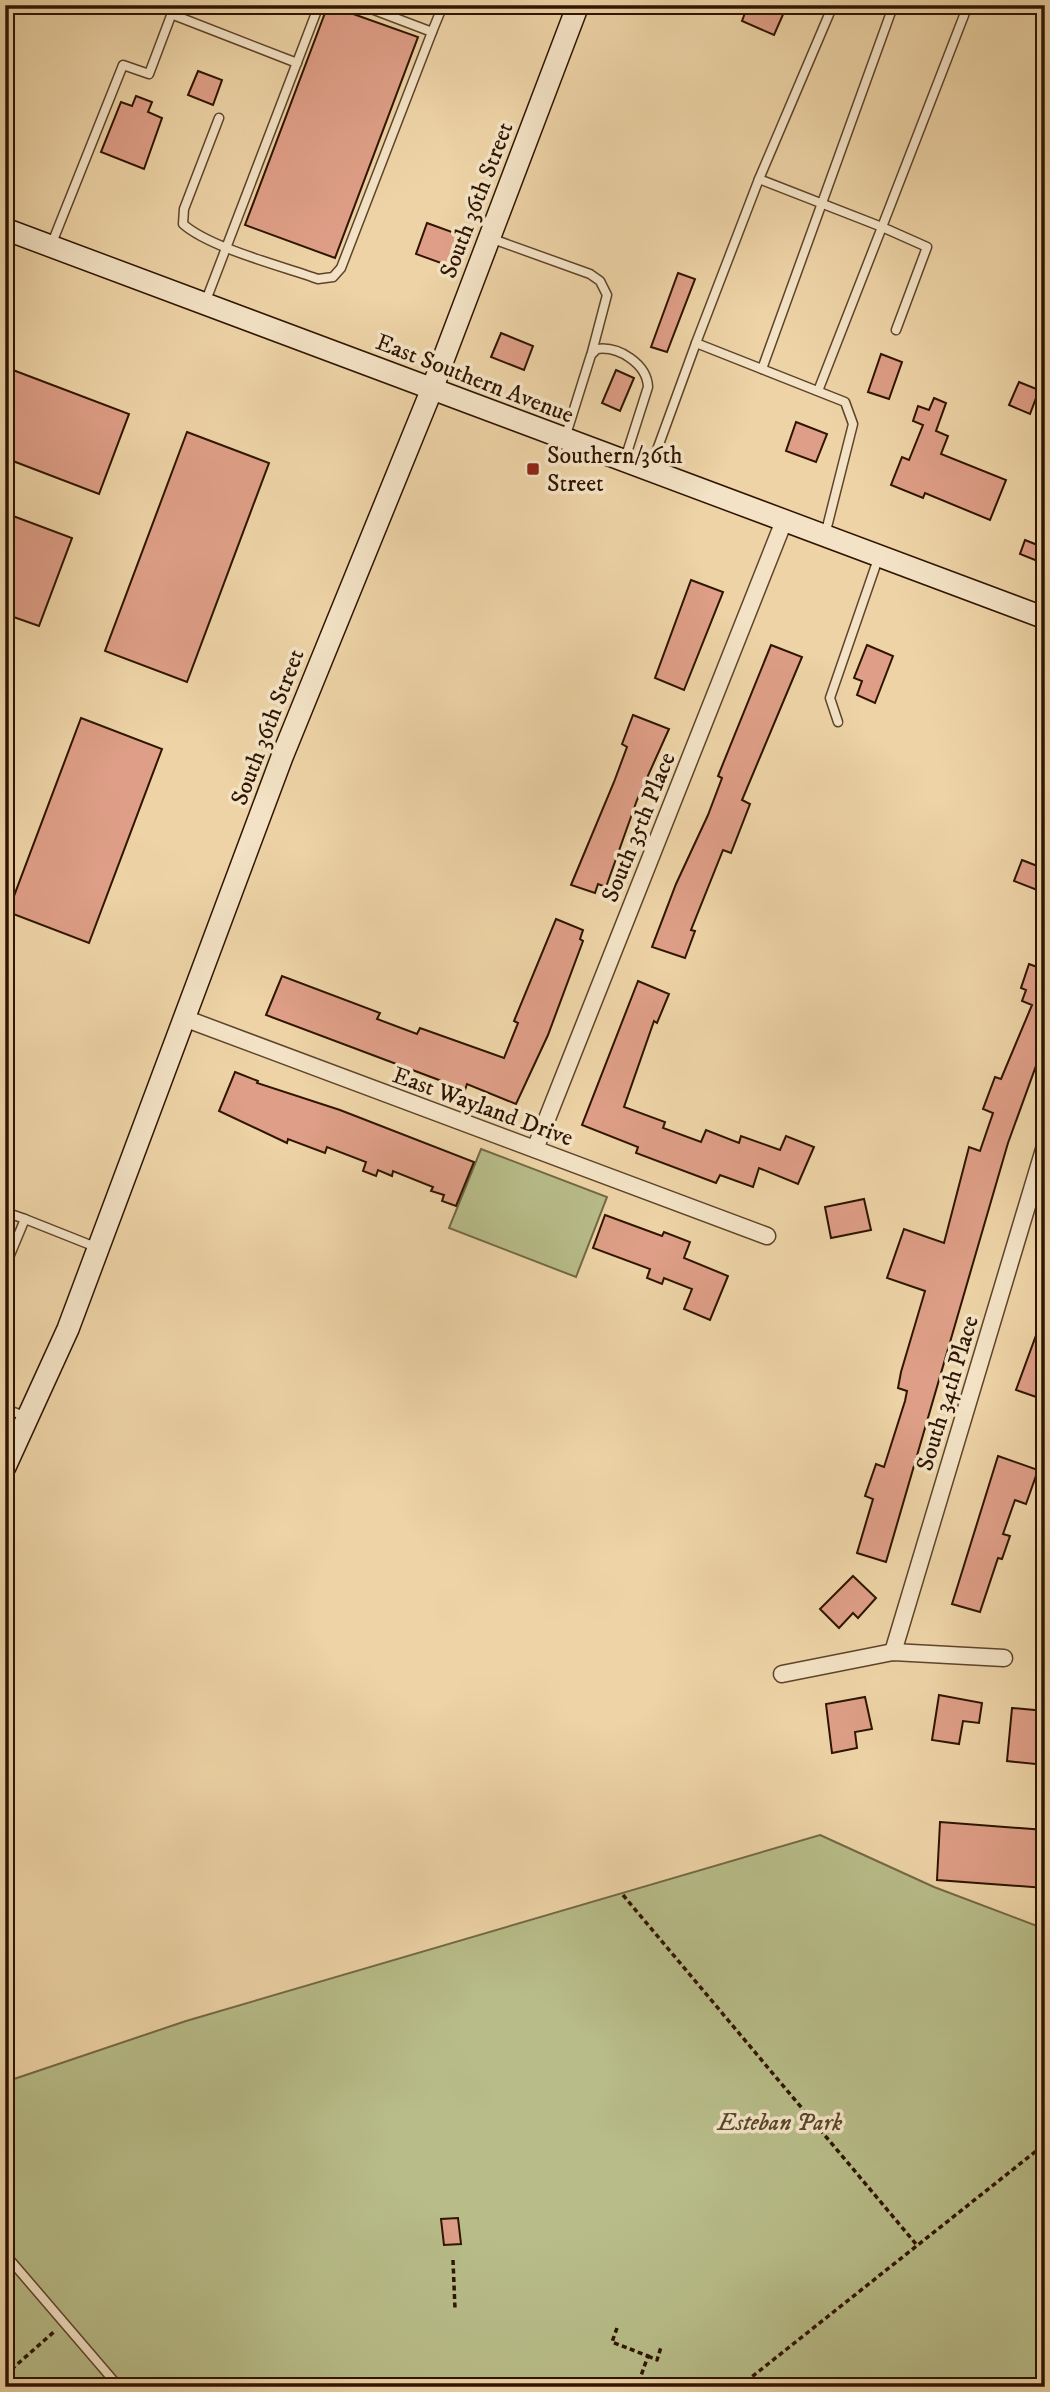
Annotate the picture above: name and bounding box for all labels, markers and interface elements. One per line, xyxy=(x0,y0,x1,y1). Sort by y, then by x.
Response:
street label: South 36th Street xyxy=(433,118,521,283)
street label: East Southern Avenue xyxy=(371,327,578,431)
place label: Southern/36th Street xyxy=(547,441,683,499)
marker: Southern/36th Street xyxy=(525,461,541,477)
street label: South 36th Street xyxy=(224,645,312,810)
street label: South 35th Place xyxy=(595,748,683,907)
street label: East Wayland Drive xyxy=(388,1060,577,1154)
street label: South 34th Place xyxy=(910,1312,986,1475)
park label: Esteban Park xyxy=(716,2108,842,2138)

